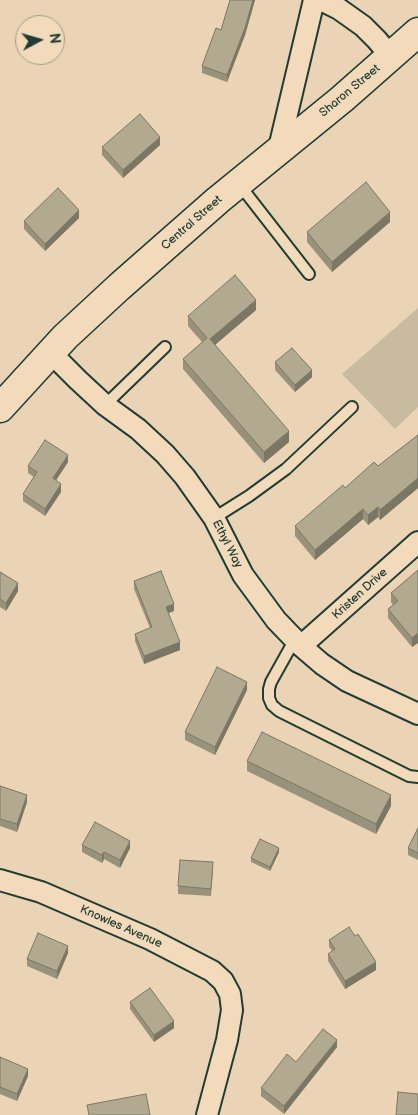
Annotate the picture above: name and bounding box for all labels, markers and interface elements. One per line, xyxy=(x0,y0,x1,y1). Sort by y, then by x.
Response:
north arrow xyxy=(15,15,65,65)
text: N xyxy=(45,32,63,45)
street label: Sharon Street xyxy=(317,62,383,120)
street label: Central Street xyxy=(159,193,225,253)
street label: Ethyl Way xyxy=(209,518,245,570)
street label: Kristen Drive xyxy=(329,565,391,623)
street label: Knowles Avenue xyxy=(78,902,164,952)

